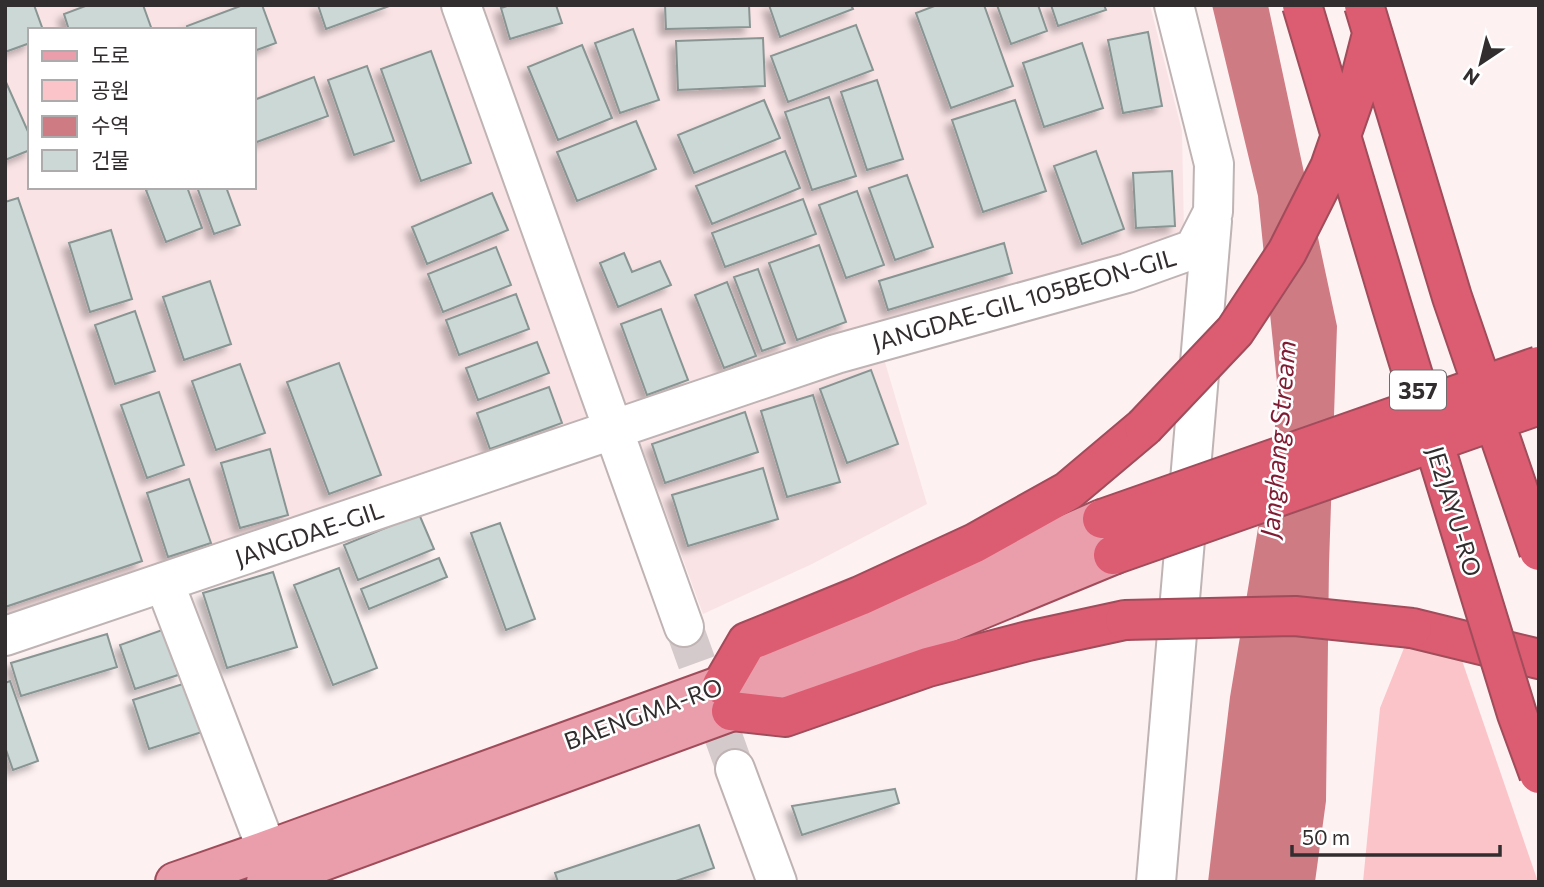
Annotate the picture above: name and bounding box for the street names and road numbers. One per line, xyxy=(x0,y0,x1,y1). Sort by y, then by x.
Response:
street label: JANGDAE-GIL 105BEON-GIL xyxy=(869,242,1179,356)
road number: 357 xyxy=(1390,370,1446,410)
street label: JE2JAYU-RO xyxy=(1421,442,1489,580)
street label: JANGDAE-GIL xyxy=(231,494,387,572)
street label: BAENGMA-RO xyxy=(560,671,726,755)

